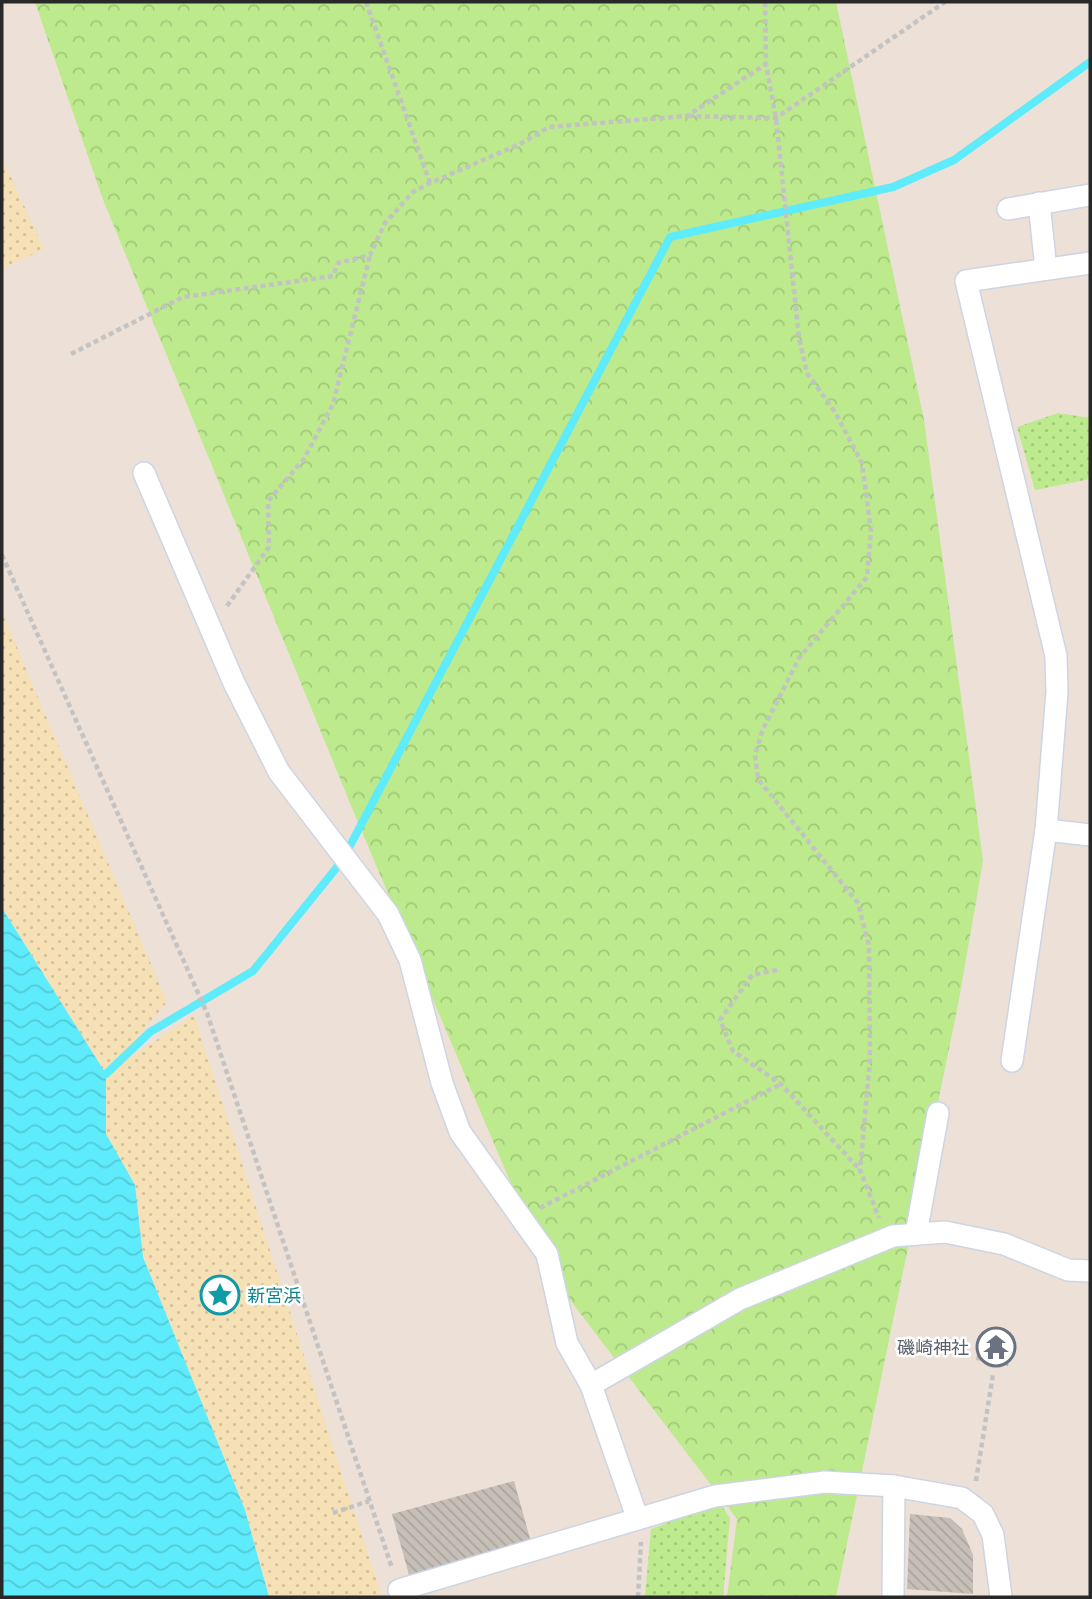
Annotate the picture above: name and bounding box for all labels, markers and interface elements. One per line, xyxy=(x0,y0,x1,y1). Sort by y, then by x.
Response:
place icon: 新宮浜 xyxy=(199,1274,241,1316)
place label: 新宮浜 xyxy=(247,1284,301,1307)
temple icon: 磯崎神社 xyxy=(975,1326,1017,1368)
place label: 磯崎神社 xyxy=(897,1336,969,1359)

